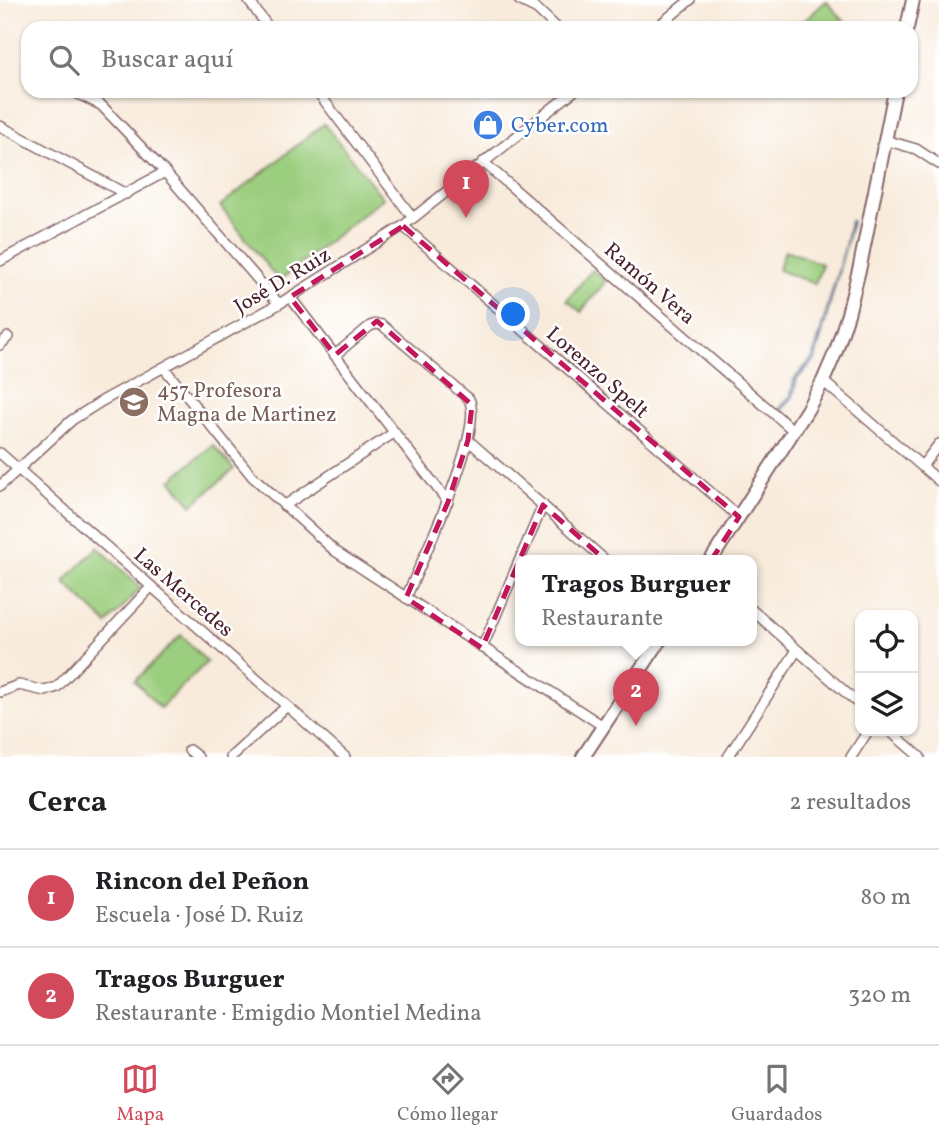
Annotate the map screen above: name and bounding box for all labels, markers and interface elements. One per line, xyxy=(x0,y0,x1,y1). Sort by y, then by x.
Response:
search box xyxy=(21,21,918,98)
icon: search xyxy=(45,41,83,79)
text: Buscar aquí xyxy=(101,42,233,78)
shop icon: Cyber.com xyxy=(471,108,505,142)
place label: Cyber.com xyxy=(511,112,609,141)
pin: 1 xyxy=(443,160,489,218)
street label: Ramón Vera xyxy=(597,236,701,332)
street label: José D. Ruiz xyxy=(229,241,337,322)
your location xyxy=(496,297,530,331)
street label: Lorenzo Spelt xyxy=(539,320,655,426)
place label: 457 Profesora Magna de Martinez xyxy=(157,377,336,430)
school or university icon: 457 Profesora Magna de Martinez xyxy=(117,385,151,419)
street label: Las Mercedes xyxy=(127,542,239,645)
popup xyxy=(515,555,757,646)
text: Tragos Burguer xyxy=(541,567,731,603)
text: Restaurante xyxy=(541,603,663,635)
map controls xyxy=(855,610,918,736)
button: locate xyxy=(855,610,918,673)
pin: 2 xyxy=(613,668,659,726)
button: layers xyxy=(855,673,918,736)
text: Cerca xyxy=(28,782,107,824)
text: 2 resultados xyxy=(789,787,911,819)
text: Rincon del Peñon xyxy=(95,864,309,900)
text: 1 xyxy=(46,882,56,914)
text: 80 m xyxy=(861,882,911,914)
text: Escuela · José D. Ruiz xyxy=(95,900,304,932)
text: Tragos Burguer xyxy=(95,962,285,998)
text: 2 xyxy=(45,980,57,1012)
text: 320 m xyxy=(848,980,911,1012)
text: Restaurante · Emigdio Montiel Medina xyxy=(95,998,482,1030)
tab: Mapa xyxy=(117,1060,164,1128)
tab: Cómo llegar xyxy=(397,1060,498,1128)
tab: Guardados xyxy=(731,1060,822,1128)

